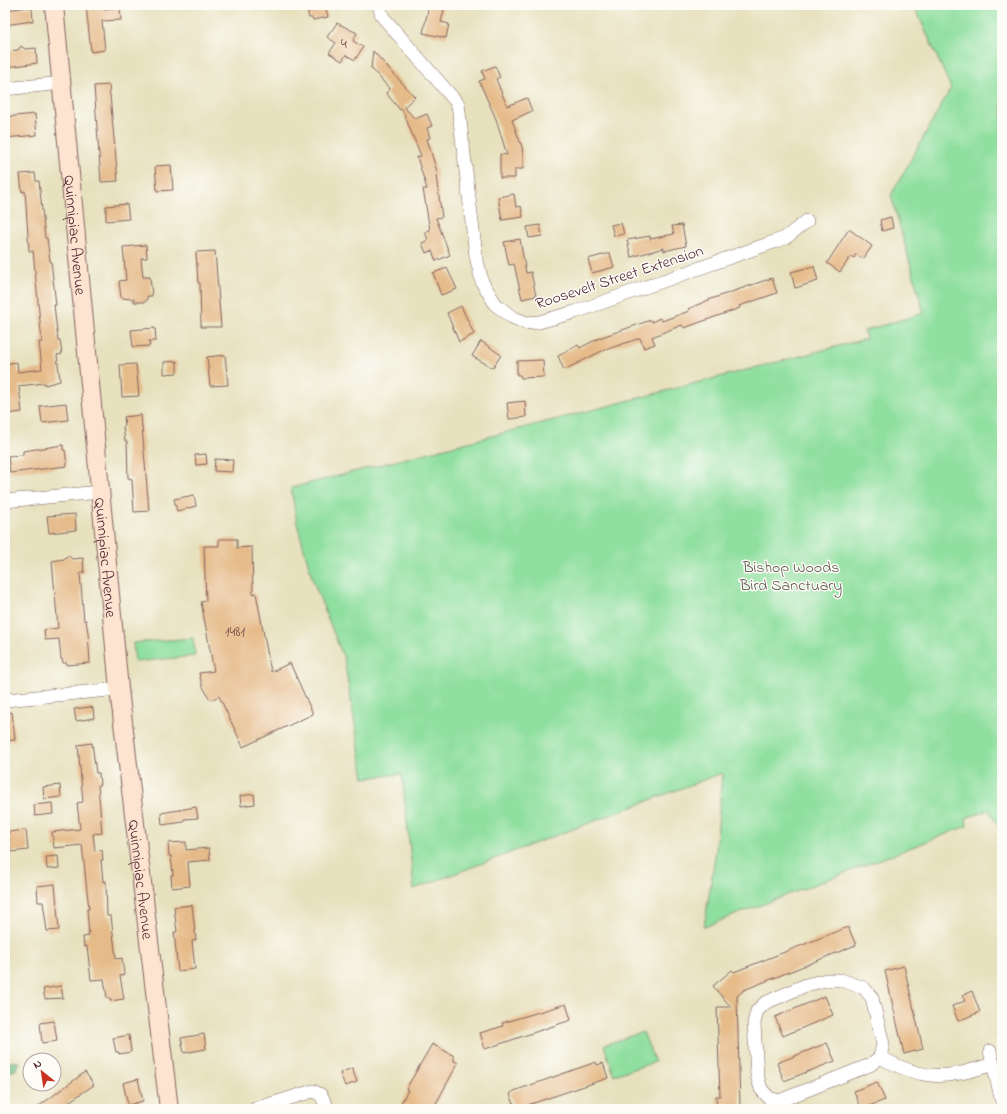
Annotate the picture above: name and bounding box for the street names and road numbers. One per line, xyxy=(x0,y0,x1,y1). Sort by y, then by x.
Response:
street label: Quinnipiac Avenue xyxy=(56,174,92,297)
street label: Roosevelt Street Extension xyxy=(532,239,707,316)
street label: Quinnipiac Avenue xyxy=(87,497,122,619)
street label: Quinnipiac Avenue xyxy=(121,819,159,942)

